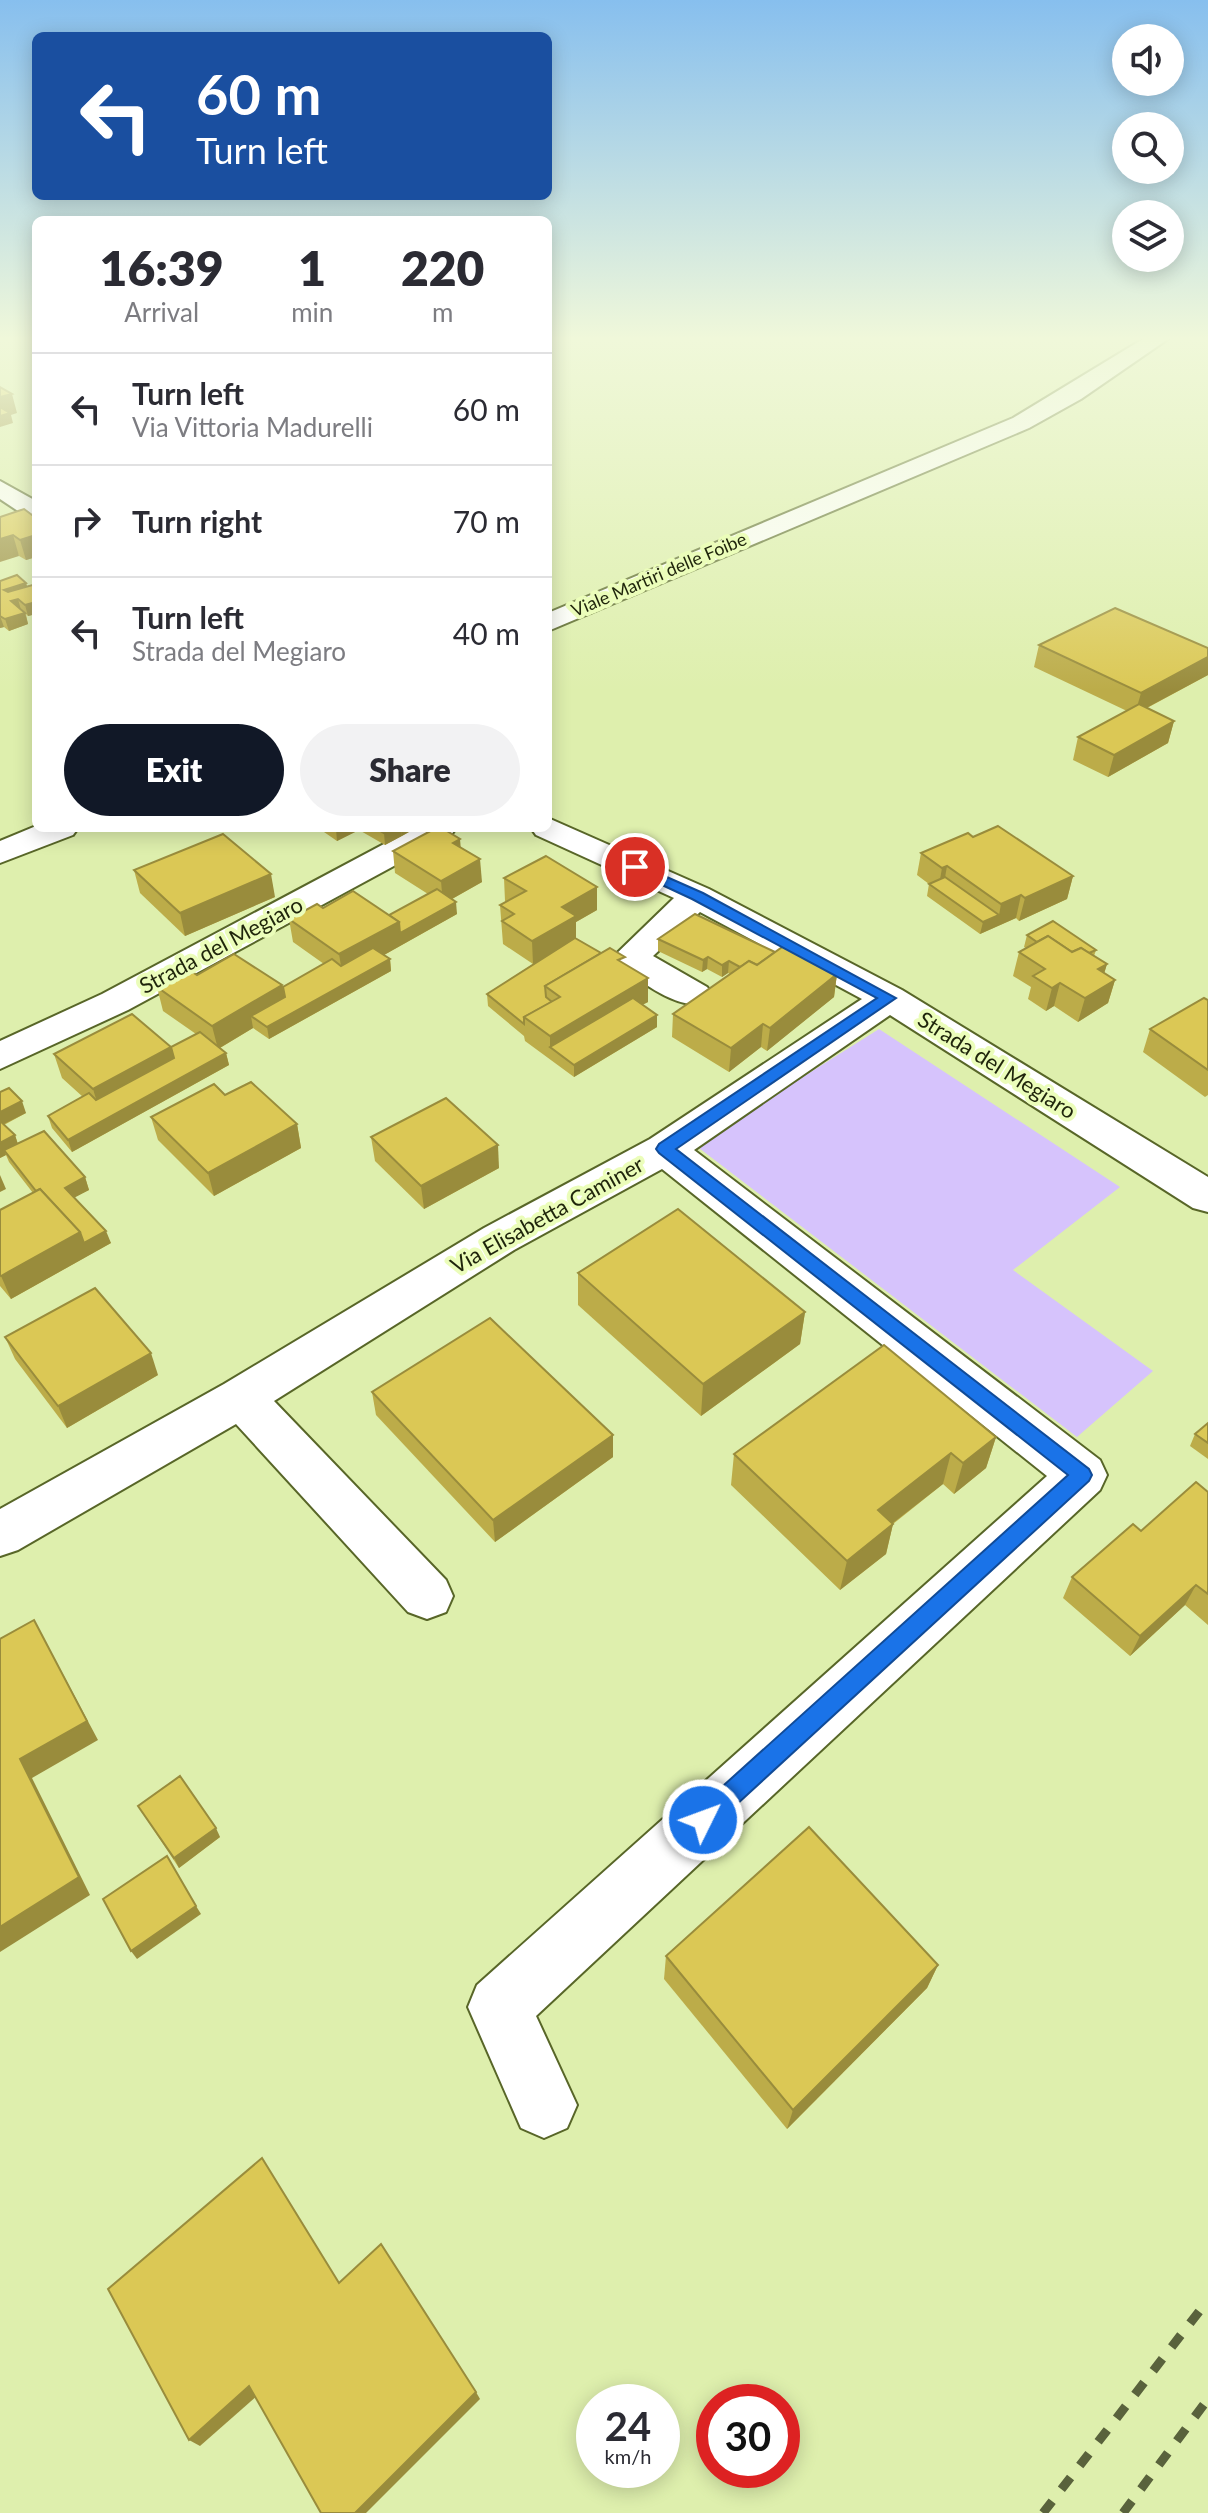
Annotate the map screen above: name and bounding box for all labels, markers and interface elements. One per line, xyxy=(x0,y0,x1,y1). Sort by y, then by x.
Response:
map controls xyxy=(1112,24,1184,272)
button: sound xyxy=(1112,24,1184,96)
text: 60 m xyxy=(196,60,321,127)
icon: left xyxy=(64,64,168,168)
button: search xyxy=(1112,112,1184,184)
text: Turn left xyxy=(196,128,328,172)
button: layers xyxy=(1112,200,1184,272)
text: 16:39 xyxy=(100,239,224,296)
text: 1 xyxy=(298,239,326,296)
text: 220 xyxy=(401,239,484,296)
text: Arrival xyxy=(124,296,199,328)
text: min xyxy=(291,296,333,328)
text: m xyxy=(432,296,453,328)
text: Turn left xyxy=(132,375,244,411)
icon: left xyxy=(64,387,108,431)
text: 60 m xyxy=(453,391,520,427)
text: Via Vittoria Madurelli xyxy=(132,411,373,443)
icon: right xyxy=(64,499,108,543)
text: Turn right xyxy=(132,503,262,539)
text: 70 m xyxy=(453,503,520,539)
street label: Viale Martiri delle Foibe xyxy=(568,527,749,621)
text: Turn left xyxy=(132,599,244,635)
icon: left xyxy=(64,611,108,655)
text: 40 m xyxy=(453,615,520,651)
text: Strada del Megiaro xyxy=(132,635,346,667)
button: Exit xyxy=(64,724,284,816)
button: Share xyxy=(300,724,520,816)
pin xyxy=(601,833,669,901)
icon: arrive xyxy=(613,845,657,889)
street label: Strada del Megiaro xyxy=(134,890,307,999)
street label: Strada del Megiaro xyxy=(913,1005,1081,1124)
street label: Via Elisabetta Caminer xyxy=(445,1150,648,1279)
position arrow xyxy=(661,1778,745,1862)
speed limit sign: 30 xyxy=(696,2384,800,2488)
text: 24 xyxy=(605,2402,651,2450)
text: km/h xyxy=(605,2444,651,2468)

